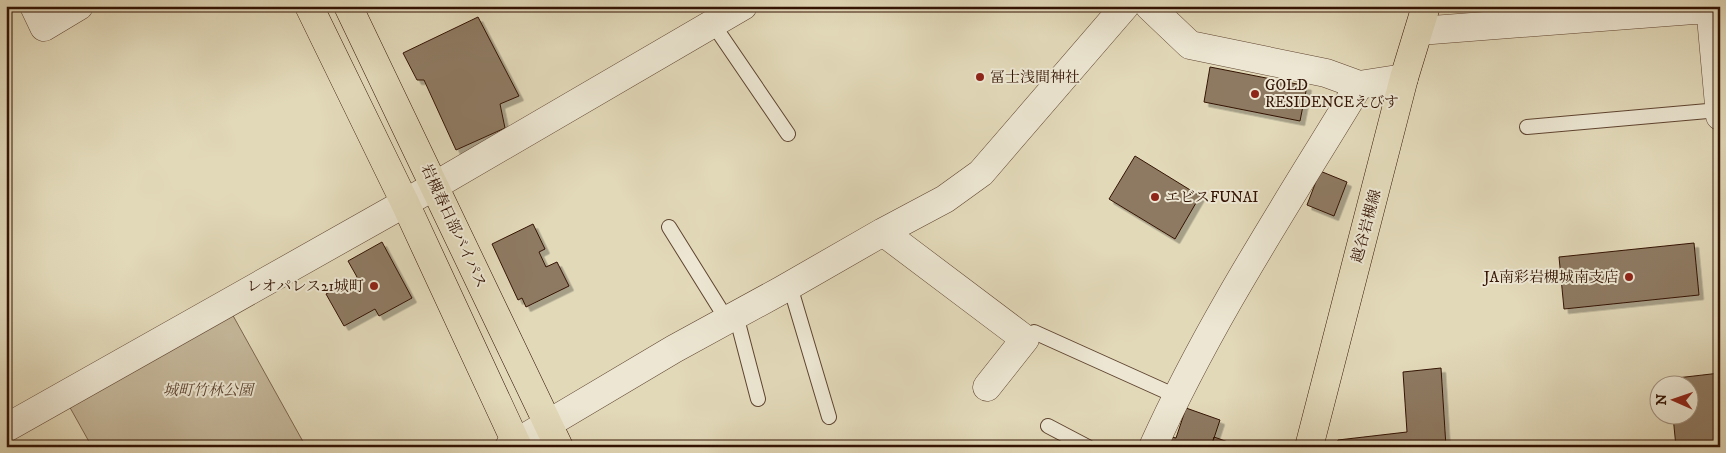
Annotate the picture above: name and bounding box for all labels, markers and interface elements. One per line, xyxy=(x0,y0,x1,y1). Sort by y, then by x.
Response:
place label: 冨士浅間神社 xyxy=(990,68,1080,87)
marker: 冨士浅間神社 xyxy=(974,71,986,83)
place label: GOLD RESIDENCEえびす xyxy=(1265,76,1399,112)
marker: GOLD RESIDENCEえびす xyxy=(1249,88,1261,100)
street label: 岩槻春日部バイパス xyxy=(416,161,491,291)
street label: 越谷岩槻線 xyxy=(1348,187,1385,265)
place label: エビスFUNAI xyxy=(1165,188,1259,207)
marker: エビスFUNAI xyxy=(1149,191,1161,203)
place label: JA南彩岩槻城南支店 xyxy=(1482,268,1619,287)
marker: JA南彩岩槻城南支店 xyxy=(1623,271,1635,283)
place label: レオパレス21城町 xyxy=(247,277,364,296)
marker: レオパレス21城町 xyxy=(368,280,380,292)
north arrow xyxy=(1648,376,1698,426)
park label: 城町竹林公園 xyxy=(163,381,256,400)
text: N xyxy=(1653,393,1671,406)

